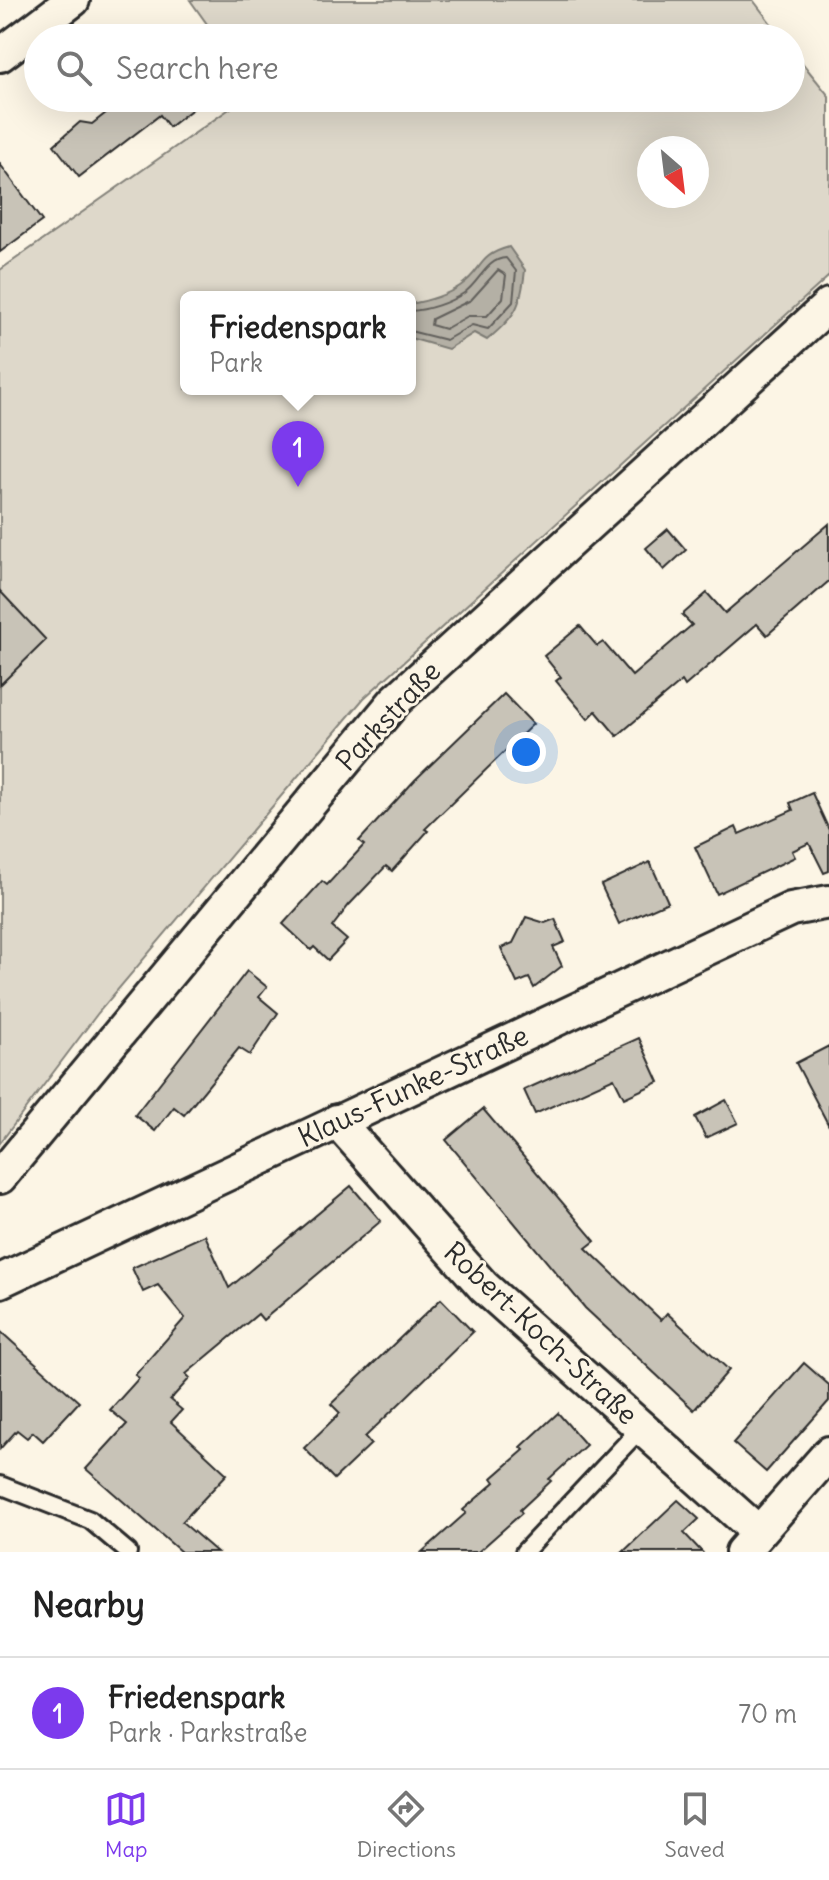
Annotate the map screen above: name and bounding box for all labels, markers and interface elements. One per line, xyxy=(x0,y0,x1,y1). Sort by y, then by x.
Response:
search box xyxy=(24,24,805,112)
icon: search xyxy=(52,46,96,90)
text: Search here xyxy=(116,49,279,87)
north arrow xyxy=(637,136,709,208)
popup xyxy=(180,291,416,395)
text: Friedenspark xyxy=(209,308,387,346)
text: Park xyxy=(209,346,263,379)
pin: 1 xyxy=(272,421,324,487)
street label: Parkstraße xyxy=(328,653,448,779)
your location xyxy=(506,732,546,772)
street label: Klaus-Funke-Straße xyxy=(292,1017,534,1155)
street label: Robert-Koch-Straße xyxy=(436,1234,646,1432)
text: Nearby xyxy=(32,1583,145,1626)
text: Friedenspark xyxy=(108,1678,285,1716)
text: 1 xyxy=(53,1697,63,1730)
text: 70 m xyxy=(738,1697,797,1730)
text: Park · Parkstraße xyxy=(108,1716,308,1749)
tab: Map xyxy=(104,1787,148,1863)
tab: Directions xyxy=(357,1787,456,1863)
tab: Saved xyxy=(664,1787,725,1863)

